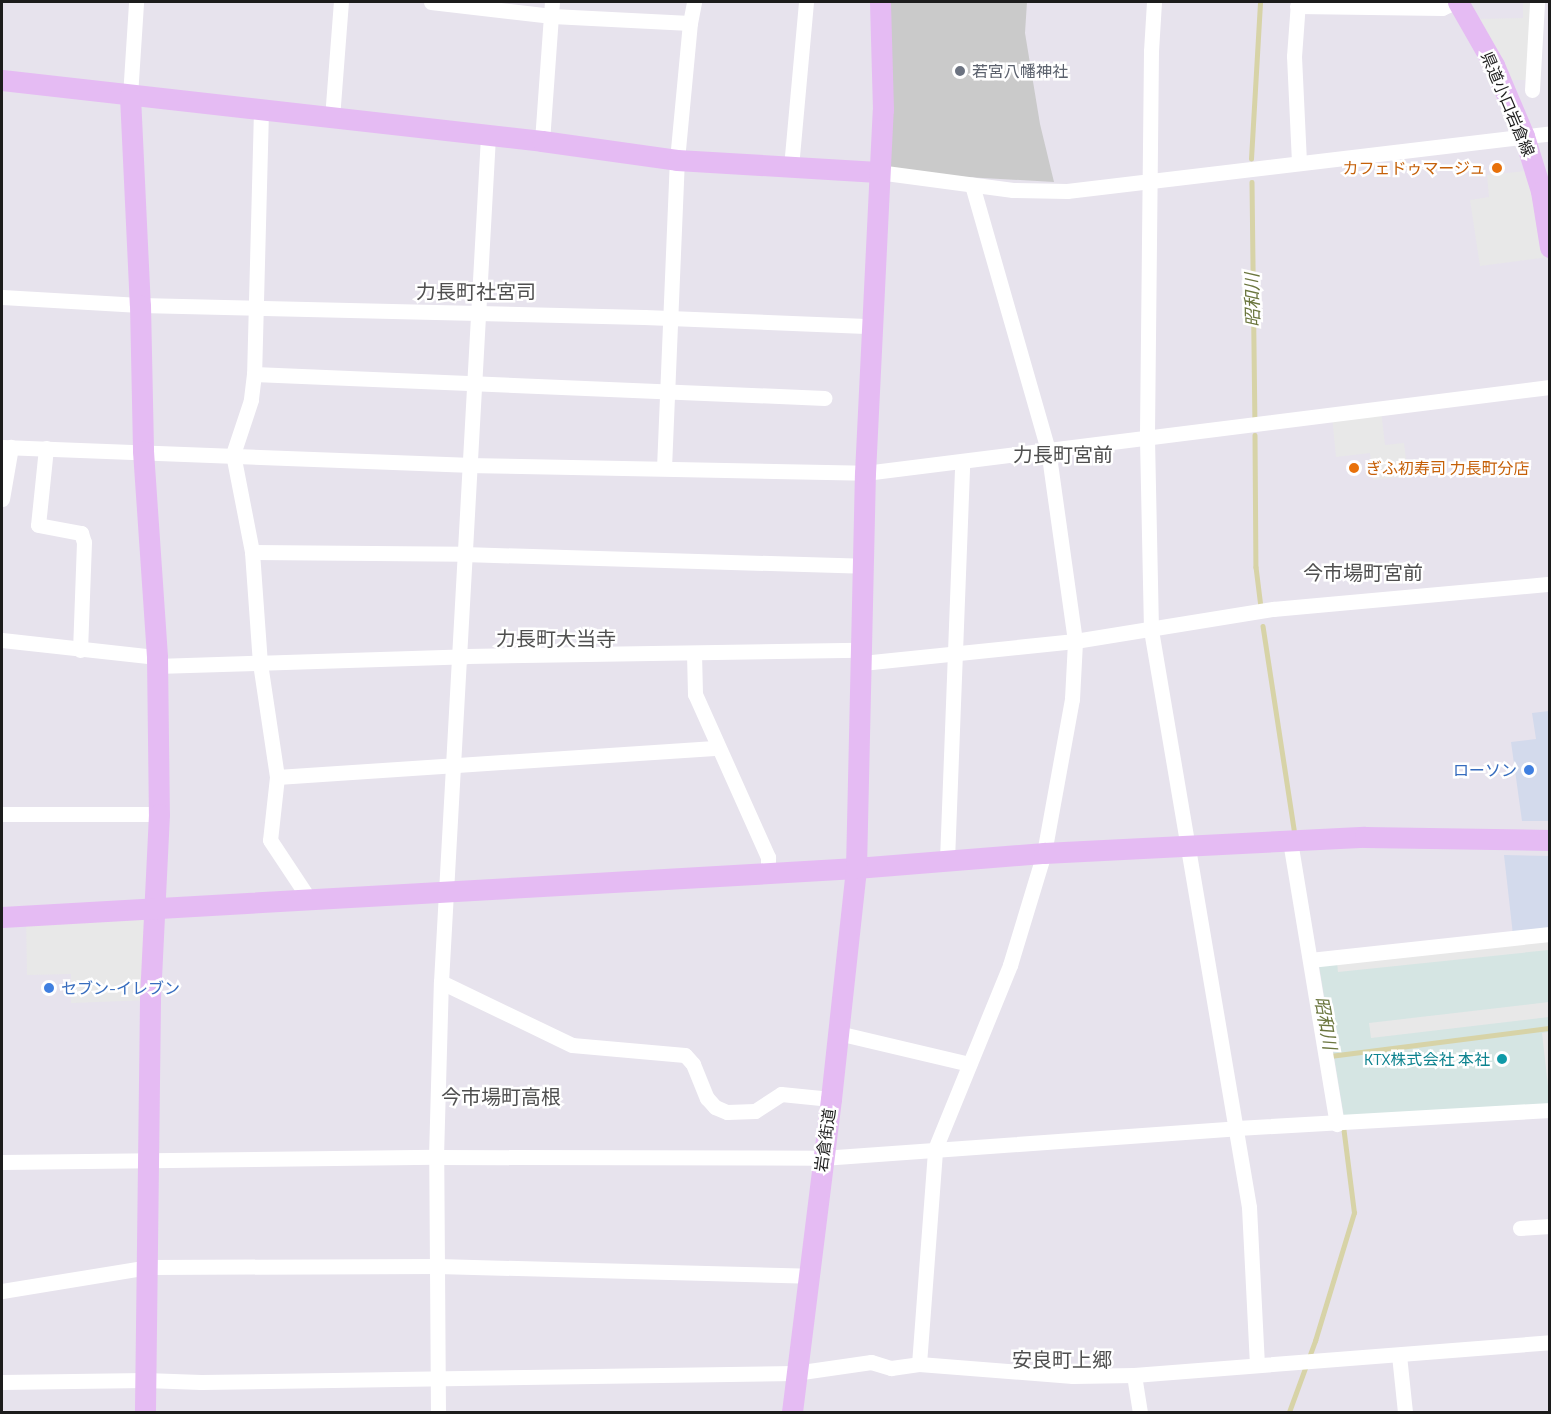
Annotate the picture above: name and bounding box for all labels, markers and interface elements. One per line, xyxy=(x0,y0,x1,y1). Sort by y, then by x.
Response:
street label: 県道小口岩倉線 xyxy=(1477,49,1539,159)
place label: 若宮八幡神社 xyxy=(972,61,1068,81)
marker: 若宮八幡神社 xyxy=(953,64,967,78)
place label: カフェドゥマージュ xyxy=(1341,158,1485,178)
marker: カフェドゥマージュ xyxy=(1490,161,1504,175)
water label: 昭和川 xyxy=(1242,273,1264,327)
district label: 力長町社宮司 xyxy=(416,279,536,303)
district label: 力長町宮前 xyxy=(1013,442,1113,466)
place label: ぎふ初寿司 力長町分店 xyxy=(1366,458,1530,478)
marker: ぎふ初寿司 力長町分店 xyxy=(1347,461,1361,475)
district label: 今市場町宮前 xyxy=(1303,560,1423,584)
district label: 力長町大当寺 xyxy=(496,626,616,650)
place label: ローソン xyxy=(1453,760,1517,780)
marker: ローソン xyxy=(1522,763,1536,777)
place label: セブン-イレブン xyxy=(61,978,180,998)
marker: セブン-イレブン xyxy=(42,981,56,995)
water label: 昭和川 xyxy=(1310,995,1340,1051)
place label: KTX株式会社 本社 xyxy=(1364,1049,1490,1069)
marker: KTX株式会社 本社 xyxy=(1495,1052,1509,1066)
district label: 今市場町高根 xyxy=(441,1084,561,1108)
street label: 岩倉街道 xyxy=(811,1107,839,1173)
district label: 安良町上郷 xyxy=(1012,1347,1112,1371)

